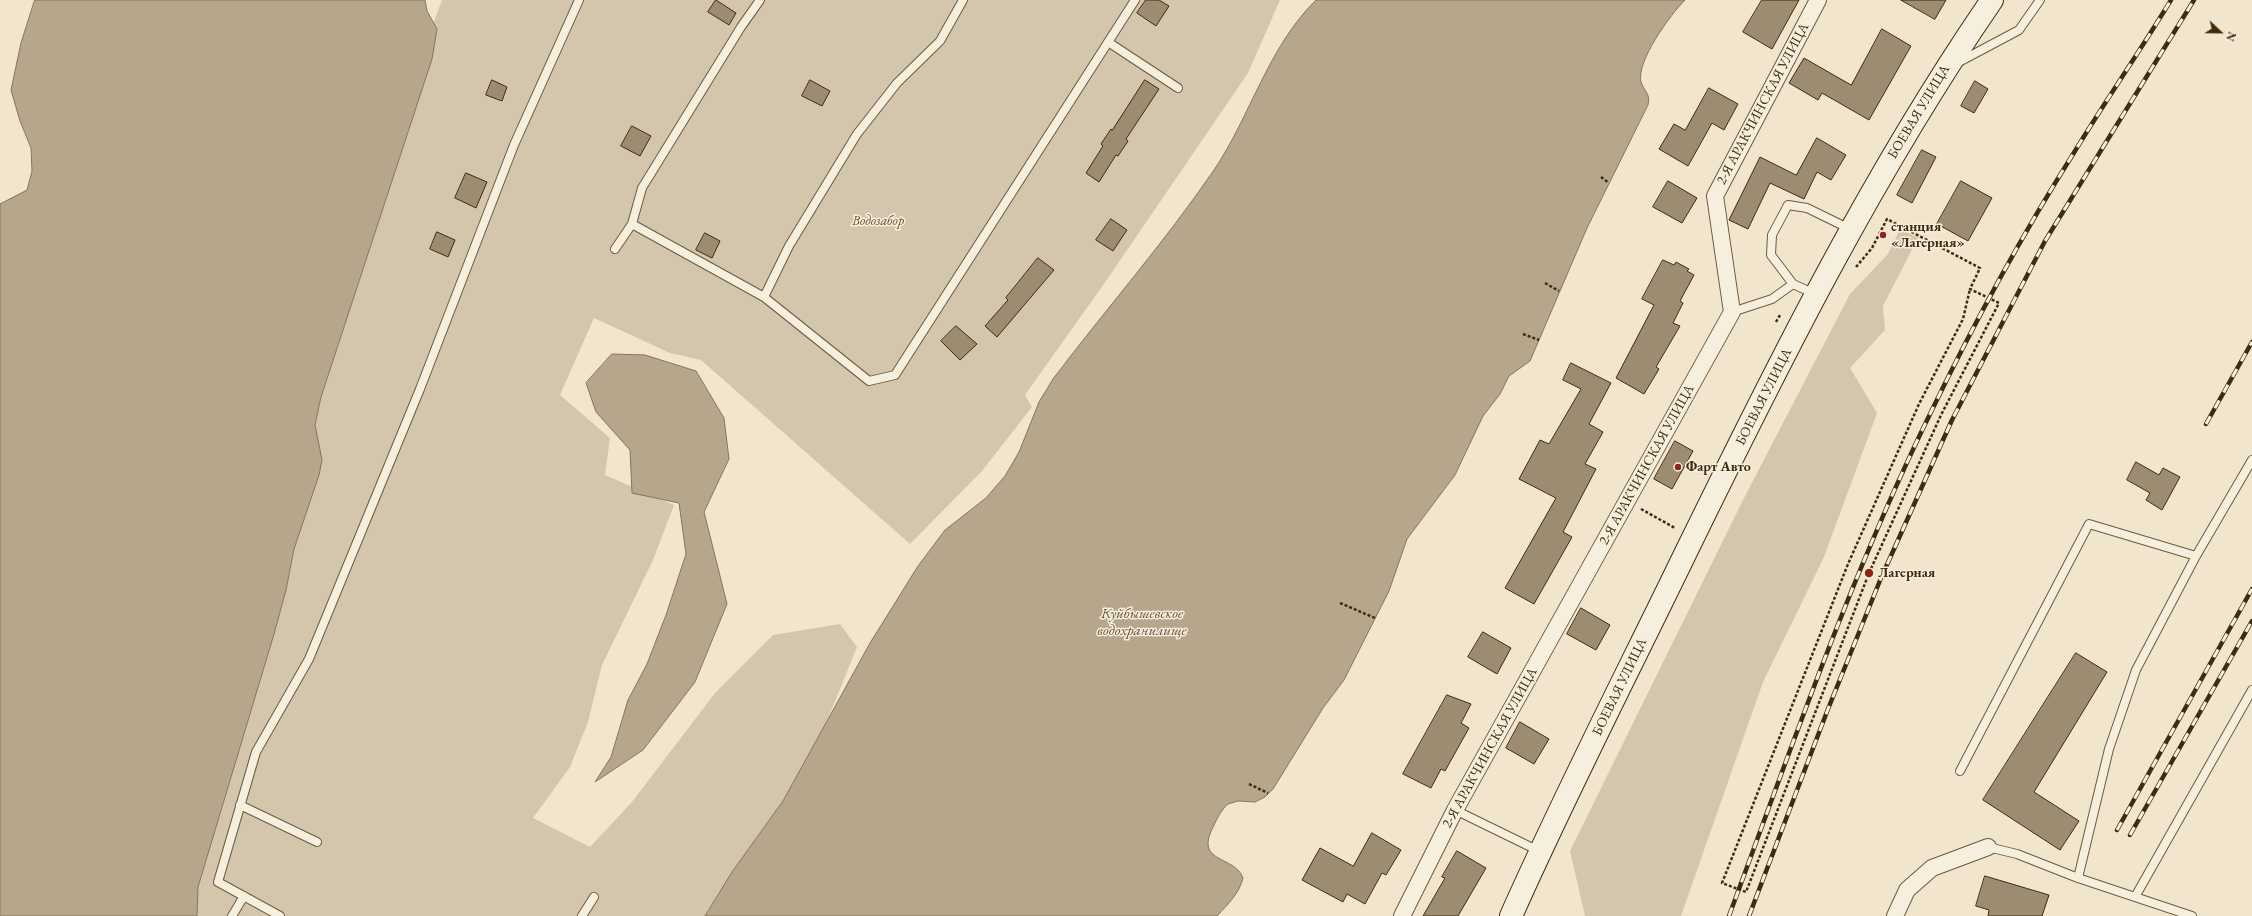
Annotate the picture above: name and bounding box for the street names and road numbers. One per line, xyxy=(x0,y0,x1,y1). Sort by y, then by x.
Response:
street label: 2-Я АРАКЧИНСКАЯ УЛИЦА xyxy=(1713,20,1813,188)
street label: БОЕВАЯ УЛИЦА xyxy=(1884,62,1954,162)
street label: БОЕВАЯ УЛИЦА xyxy=(1732,346,1796,448)
street label: 2-Я АРАКЧИНСКАЯ УЛИЦА xyxy=(1596,382,1698,548)
street label: БОЕВАЯ УЛИЦА xyxy=(1589,635,1651,739)
street label: 2-Я АРАКЧИНСКАЯ УЛИЦА xyxy=(1439,665,1541,831)

